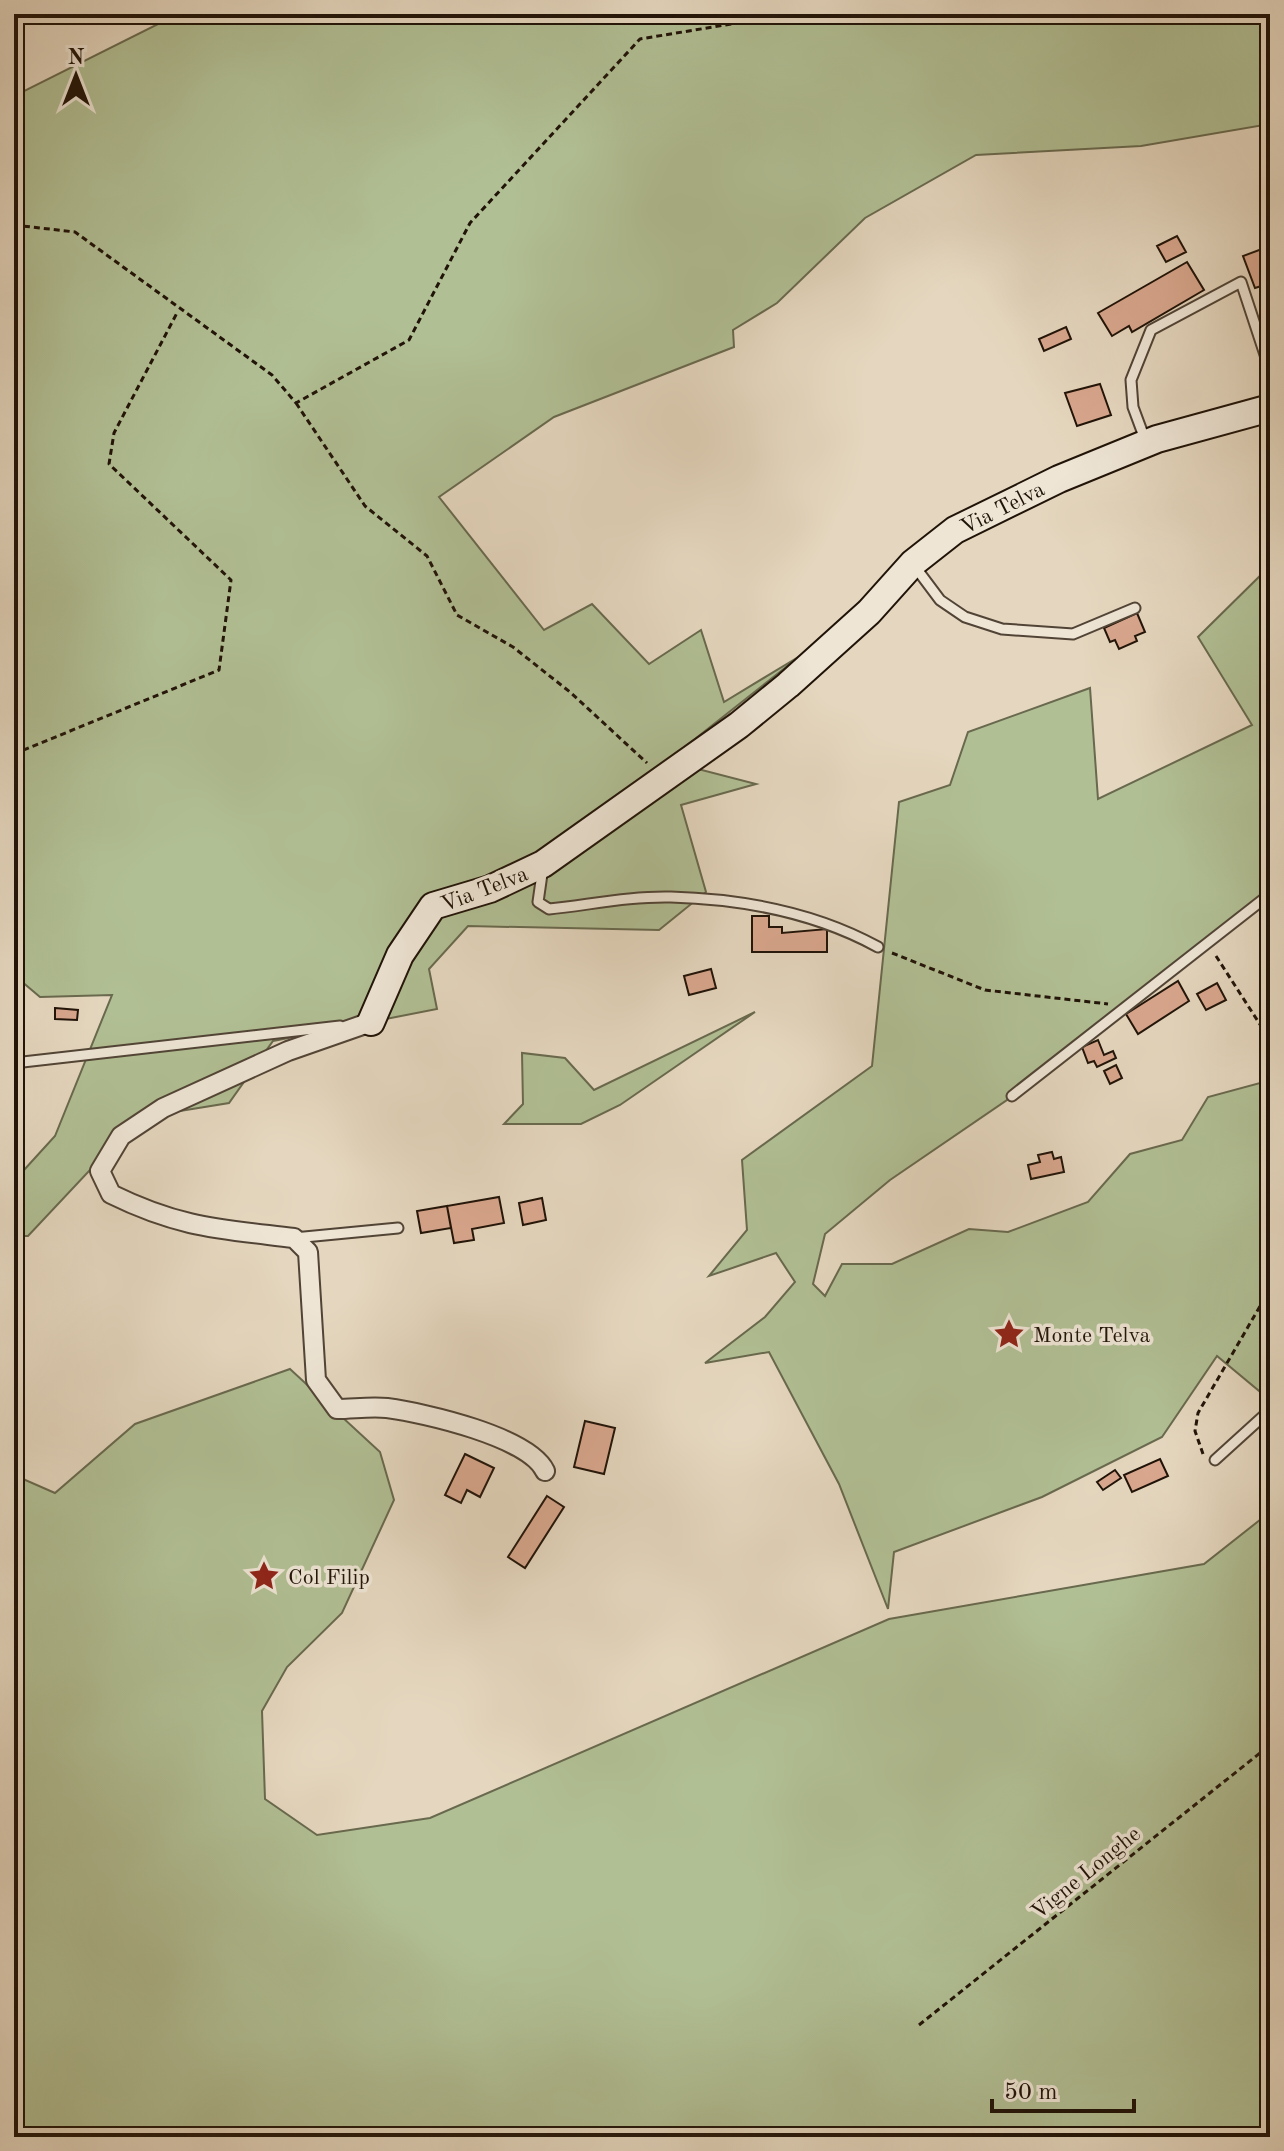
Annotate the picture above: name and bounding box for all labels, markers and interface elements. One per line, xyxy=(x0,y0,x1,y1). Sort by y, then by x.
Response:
north arrow xyxy=(36,36,116,116)
text: N xyxy=(68,47,85,69)
street label: Via Telva xyxy=(957,478,1049,539)
street label: Via Telva xyxy=(438,863,531,916)
place icon: Monte Telva xyxy=(992,1317,1026,1351)
place label: Monte Telva xyxy=(1033,1325,1150,1347)
place icon: Col Filip xyxy=(247,1559,281,1593)
place label: Col Filip xyxy=(288,1567,370,1589)
street label: Vigne Longhe xyxy=(1027,1823,1145,1924)
scale bar xyxy=(992,2063,1134,2113)
text: 50 m xyxy=(1004,2081,1058,2105)

